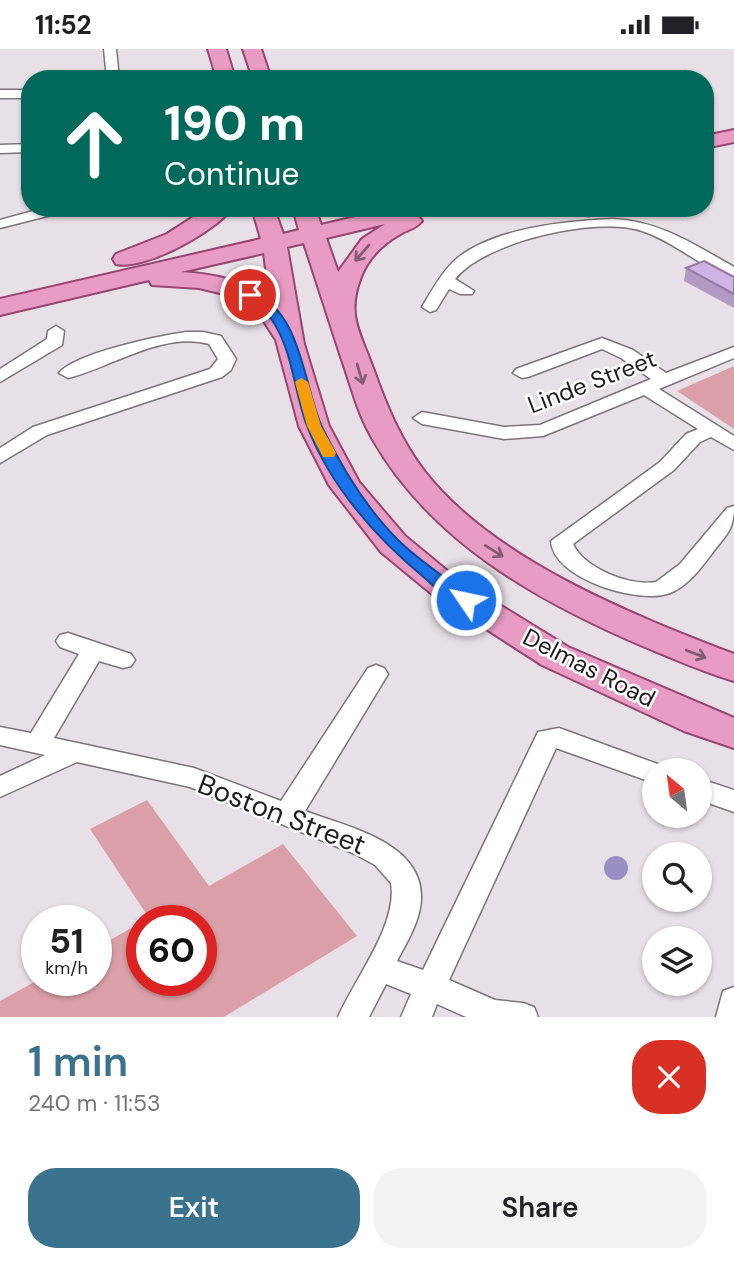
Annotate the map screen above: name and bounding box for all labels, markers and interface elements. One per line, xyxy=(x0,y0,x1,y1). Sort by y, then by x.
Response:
text: 11:52 xyxy=(35,8,92,42)
text: 190 m xyxy=(164,91,305,155)
icon: ahead xyxy=(49,98,140,189)
text: Continue xyxy=(164,153,299,195)
one-way arrow xyxy=(354,244,370,262)
pin xyxy=(220,265,280,325)
icon: arrive xyxy=(231,276,269,314)
street label: Linde Street xyxy=(523,343,661,420)
one-way arrow xyxy=(354,362,367,384)
one-way arrow xyxy=(484,544,504,558)
position arrow xyxy=(429,563,503,637)
street label: Delmas Road xyxy=(518,621,661,714)
one-way arrow xyxy=(685,649,707,661)
north arrow xyxy=(642,758,712,828)
map controls xyxy=(642,758,712,996)
street label: Boston Street xyxy=(193,765,371,863)
button: search xyxy=(642,842,712,912)
speed limit sign: 60 xyxy=(126,905,217,996)
text: 51 xyxy=(49,918,84,964)
button: layers xyxy=(642,926,712,996)
text: km/h xyxy=(45,956,88,980)
text: 1 min xyxy=(28,1034,128,1089)
button: close xyxy=(632,1040,706,1114)
text: 240 m · 11:53 xyxy=(28,1088,161,1118)
button: Exit xyxy=(28,1168,360,1248)
button: Share xyxy=(374,1168,706,1248)

